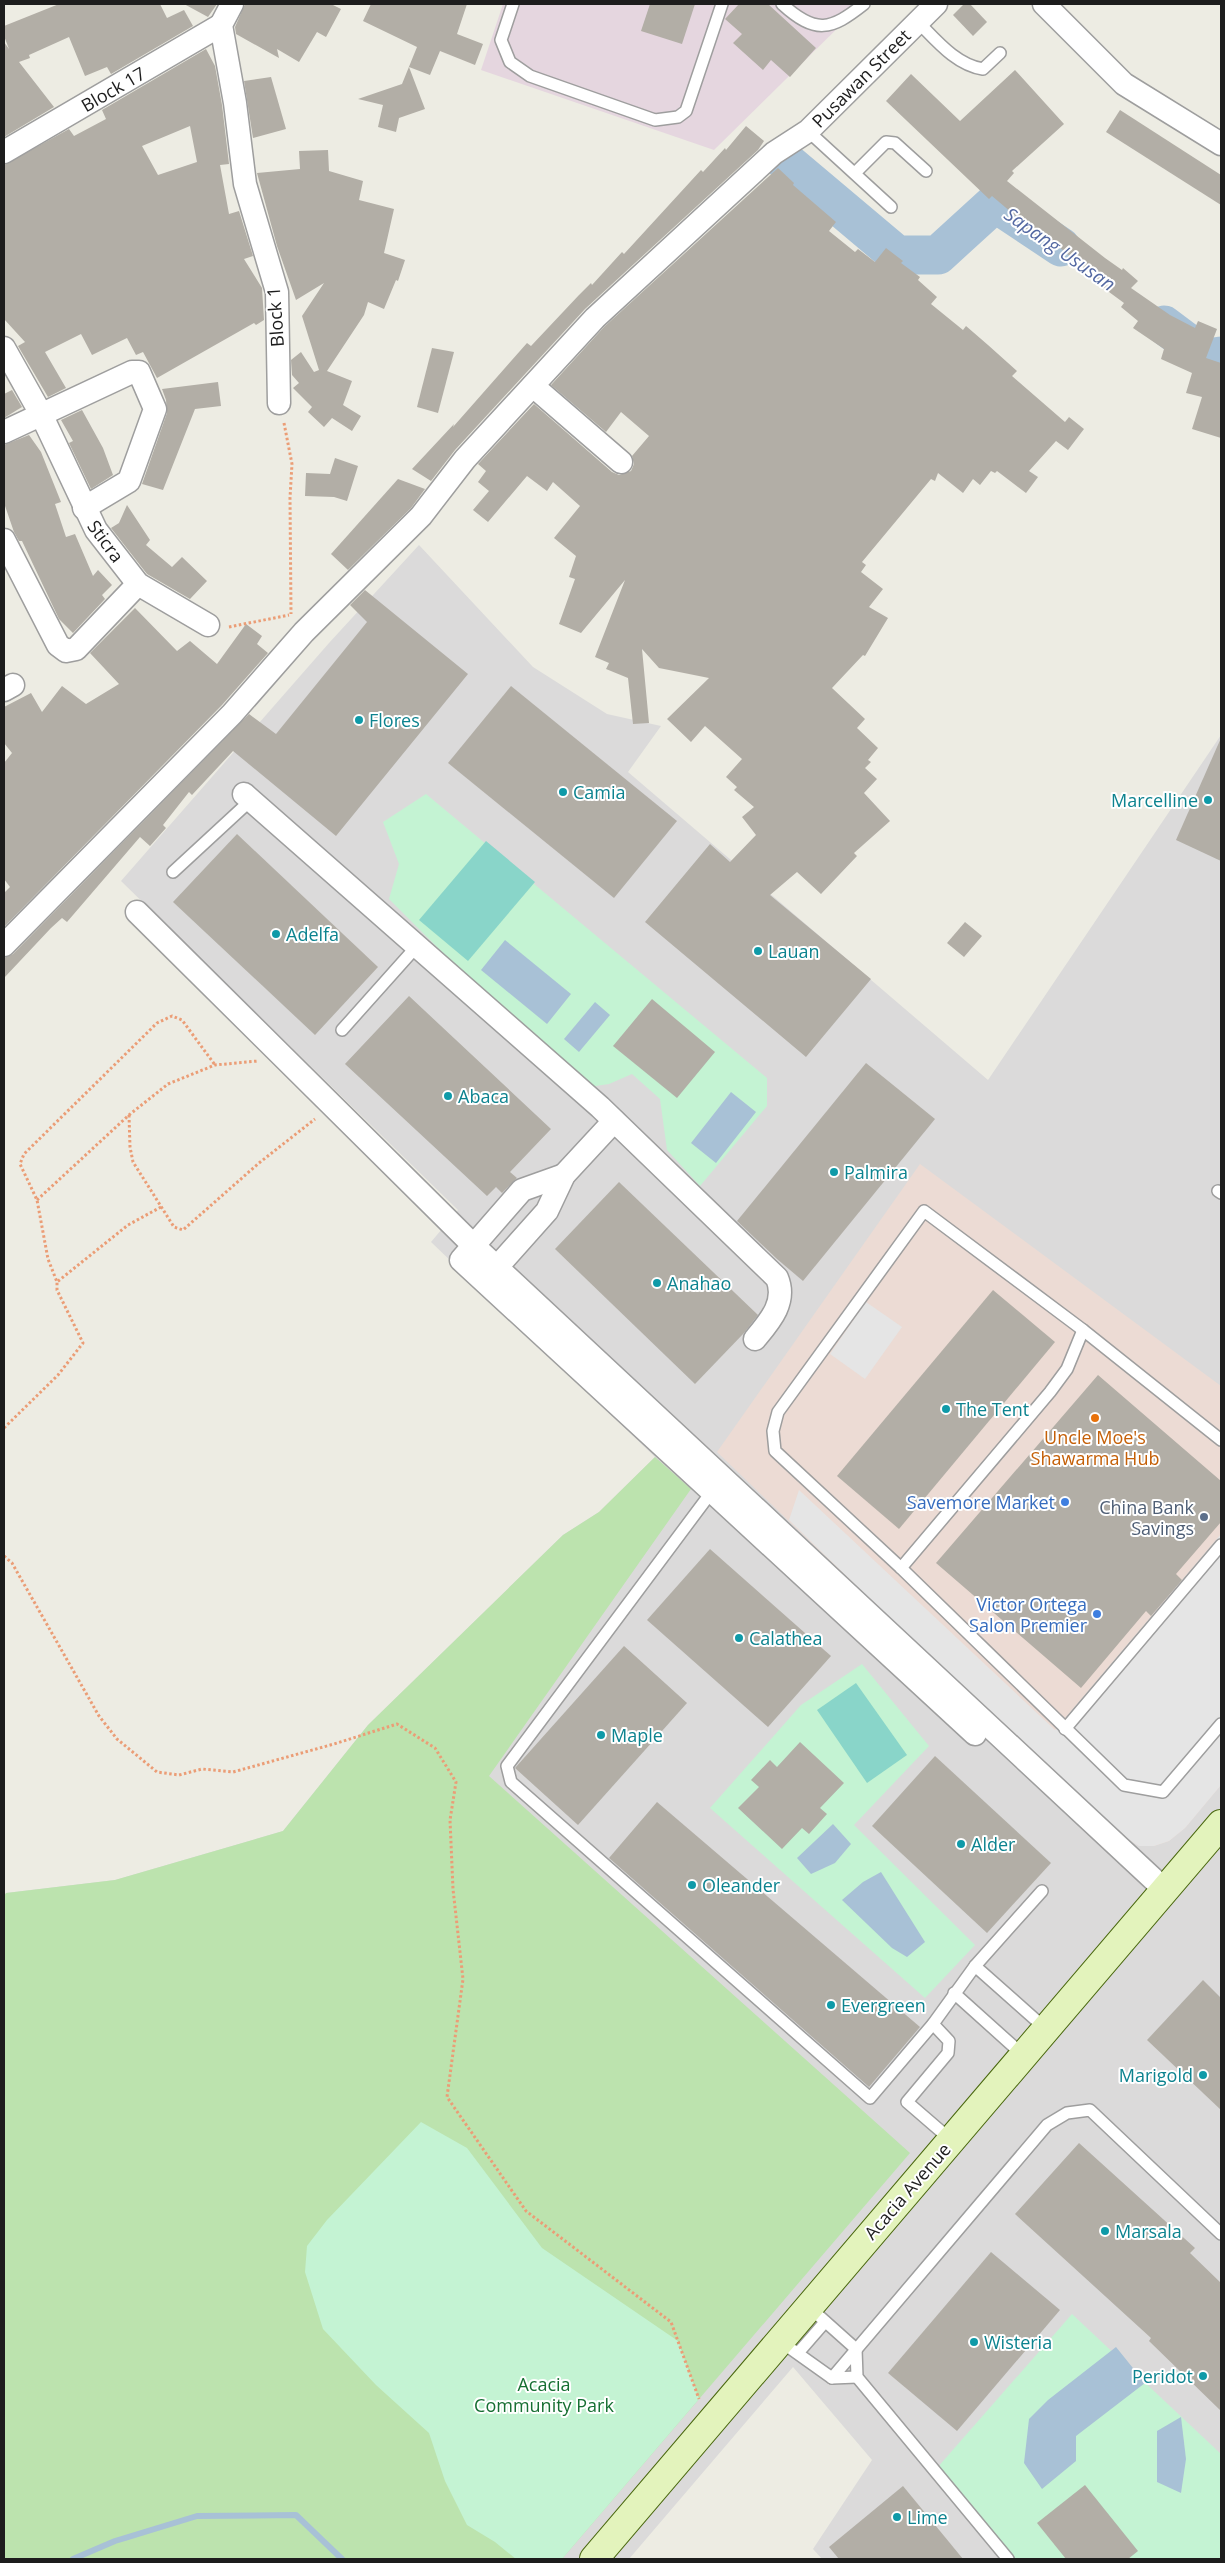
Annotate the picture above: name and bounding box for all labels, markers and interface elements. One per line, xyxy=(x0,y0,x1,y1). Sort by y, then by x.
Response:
street label: Pusawan Street xyxy=(806,23,916,133)
street label: Block 17 xyxy=(77,61,149,117)
water label: Sapang Ususan xyxy=(999,201,1121,297)
street label: Block 1 xyxy=(261,286,289,348)
street label: Sticra xyxy=(83,515,129,567)
place label: Flores xyxy=(369,708,420,732)
marker: Flores xyxy=(353,714,365,726)
place label: Camia xyxy=(573,780,626,804)
marker: Camia xyxy=(557,786,569,798)
place label: Marcelline xyxy=(1111,788,1198,812)
marker: Marcelline xyxy=(1202,794,1214,806)
place label: Adelfa xyxy=(286,922,339,946)
marker: Adelfa xyxy=(270,928,282,940)
place label: Lauan xyxy=(768,939,819,963)
marker: Lauan xyxy=(752,945,764,957)
place label: Abaca xyxy=(458,1084,509,1108)
marker: Abaca xyxy=(442,1090,454,1102)
place label: Palmira xyxy=(844,1160,908,1184)
marker: Palmira xyxy=(828,1166,840,1178)
place label: Anahao xyxy=(667,1271,731,1295)
marker: Anahao xyxy=(651,1277,663,1289)
place label: The Tent xyxy=(956,1397,1029,1421)
marker: The Tent xyxy=(940,1403,952,1415)
marker: Uncle Moe's Shawarma Hub xyxy=(1089,1412,1101,1424)
place label: Uncle Moe's Shawarma Hub xyxy=(1031,1425,1159,1470)
place label: Savemore Market xyxy=(907,1490,1055,1514)
place label: China Bank Savings xyxy=(1099,1495,1195,1540)
marker: Savemore Market xyxy=(1059,1496,1071,1508)
marker: China Bank Savings xyxy=(1198,1511,1210,1523)
place label: Victor Ortega Salon Premier xyxy=(969,1592,1088,1637)
marker: Victor Ortega Salon Premier xyxy=(1091,1608,1103,1620)
place label: Calathea xyxy=(749,1626,822,1650)
marker: Calathea xyxy=(733,1632,745,1644)
place label: Maple xyxy=(611,1723,663,1747)
marker: Maple xyxy=(595,1729,607,1741)
place label: Alder xyxy=(971,1832,1016,1856)
marker: Alder xyxy=(955,1838,967,1850)
place label: Oleander xyxy=(702,1873,781,1897)
marker: Oleander xyxy=(686,1879,698,1891)
place label: Evergreen xyxy=(841,1993,926,2017)
marker: Evergreen xyxy=(825,1999,837,2011)
place label: Marigold xyxy=(1119,2063,1193,2087)
marker: Marigold xyxy=(1197,2069,1209,2081)
street label: Acacia Avenue xyxy=(858,2138,956,2244)
place label: Marsala xyxy=(1115,2219,1182,2243)
marker: Marsala xyxy=(1099,2225,1111,2237)
place label: Wisteria xyxy=(984,2330,1052,2354)
marker: Wisteria xyxy=(968,2336,980,2348)
place label: Peridot xyxy=(1132,2364,1193,2388)
marker: Peridot xyxy=(1197,2370,1209,2382)
park label: Acacia Community Park xyxy=(474,2372,614,2417)
place label: Lime xyxy=(907,2505,948,2529)
marker: Lime xyxy=(891,2511,903,2523)

